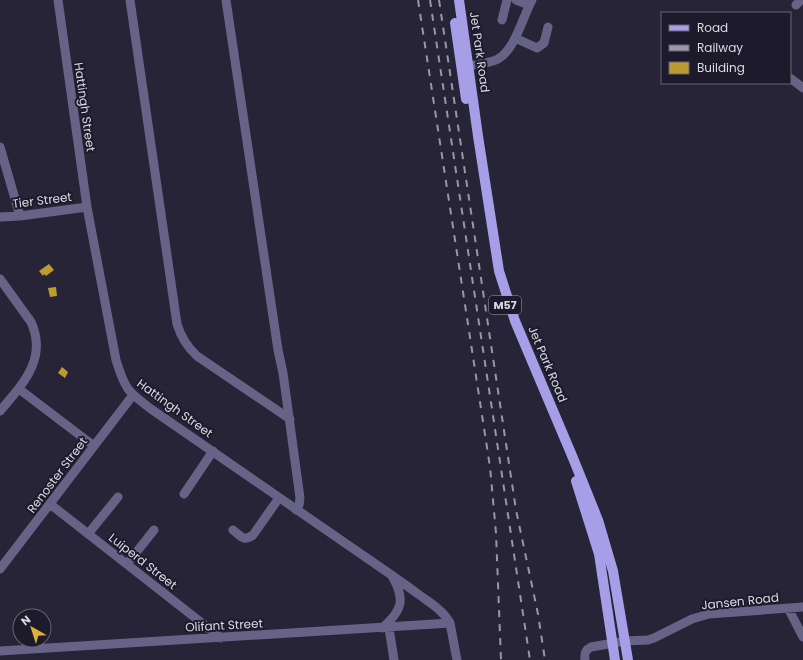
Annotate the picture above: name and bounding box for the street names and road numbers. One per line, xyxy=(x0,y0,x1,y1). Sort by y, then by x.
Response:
street label: Jet Park Road xyxy=(466,10,494,94)
street label: Hattingh Street xyxy=(70,61,100,153)
street label: Tier Street xyxy=(11,188,73,212)
road number: M57 xyxy=(489,296,521,314)
street label: Jet Park Road xyxy=(524,323,572,405)
street label: Hattingh Street xyxy=(134,375,216,441)
street label: Renoster Street xyxy=(23,434,91,516)
street label: Luiperd Street xyxy=(105,529,181,593)
street label: Jansen Road xyxy=(700,588,780,614)
street label: Olifant Street xyxy=(185,614,263,636)

